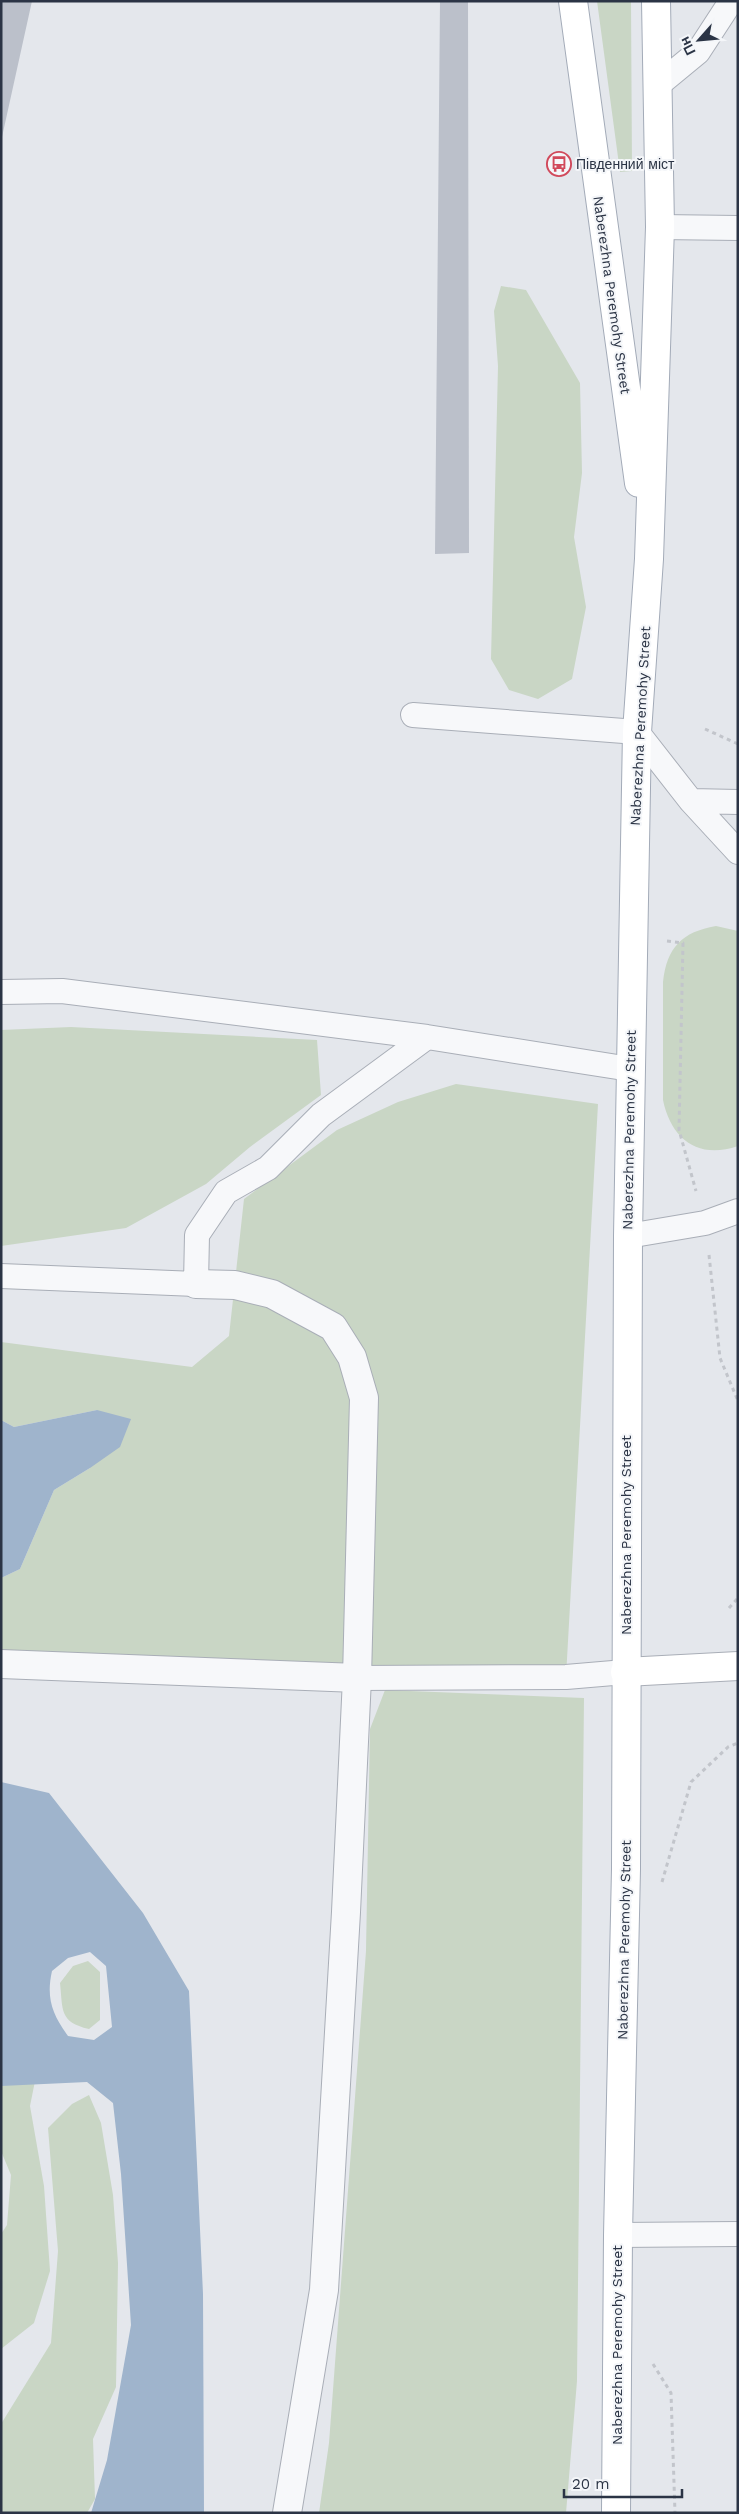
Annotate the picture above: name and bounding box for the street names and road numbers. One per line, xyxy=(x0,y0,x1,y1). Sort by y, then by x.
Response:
street label: Naberezhna Peremohy Street xyxy=(590,195,634,395)
street label: Naberezhna Peremohy Street xyxy=(627,626,653,826)
street label: Naberezhna Peremohy Street xyxy=(619,1030,639,1230)
street label: Naberezhna Peremohy Street xyxy=(618,1435,634,1635)
street label: Naberezhna Peremohy Street xyxy=(614,1840,634,2040)
street label: Naberezhna Peremohy Street xyxy=(609,2245,625,2445)

